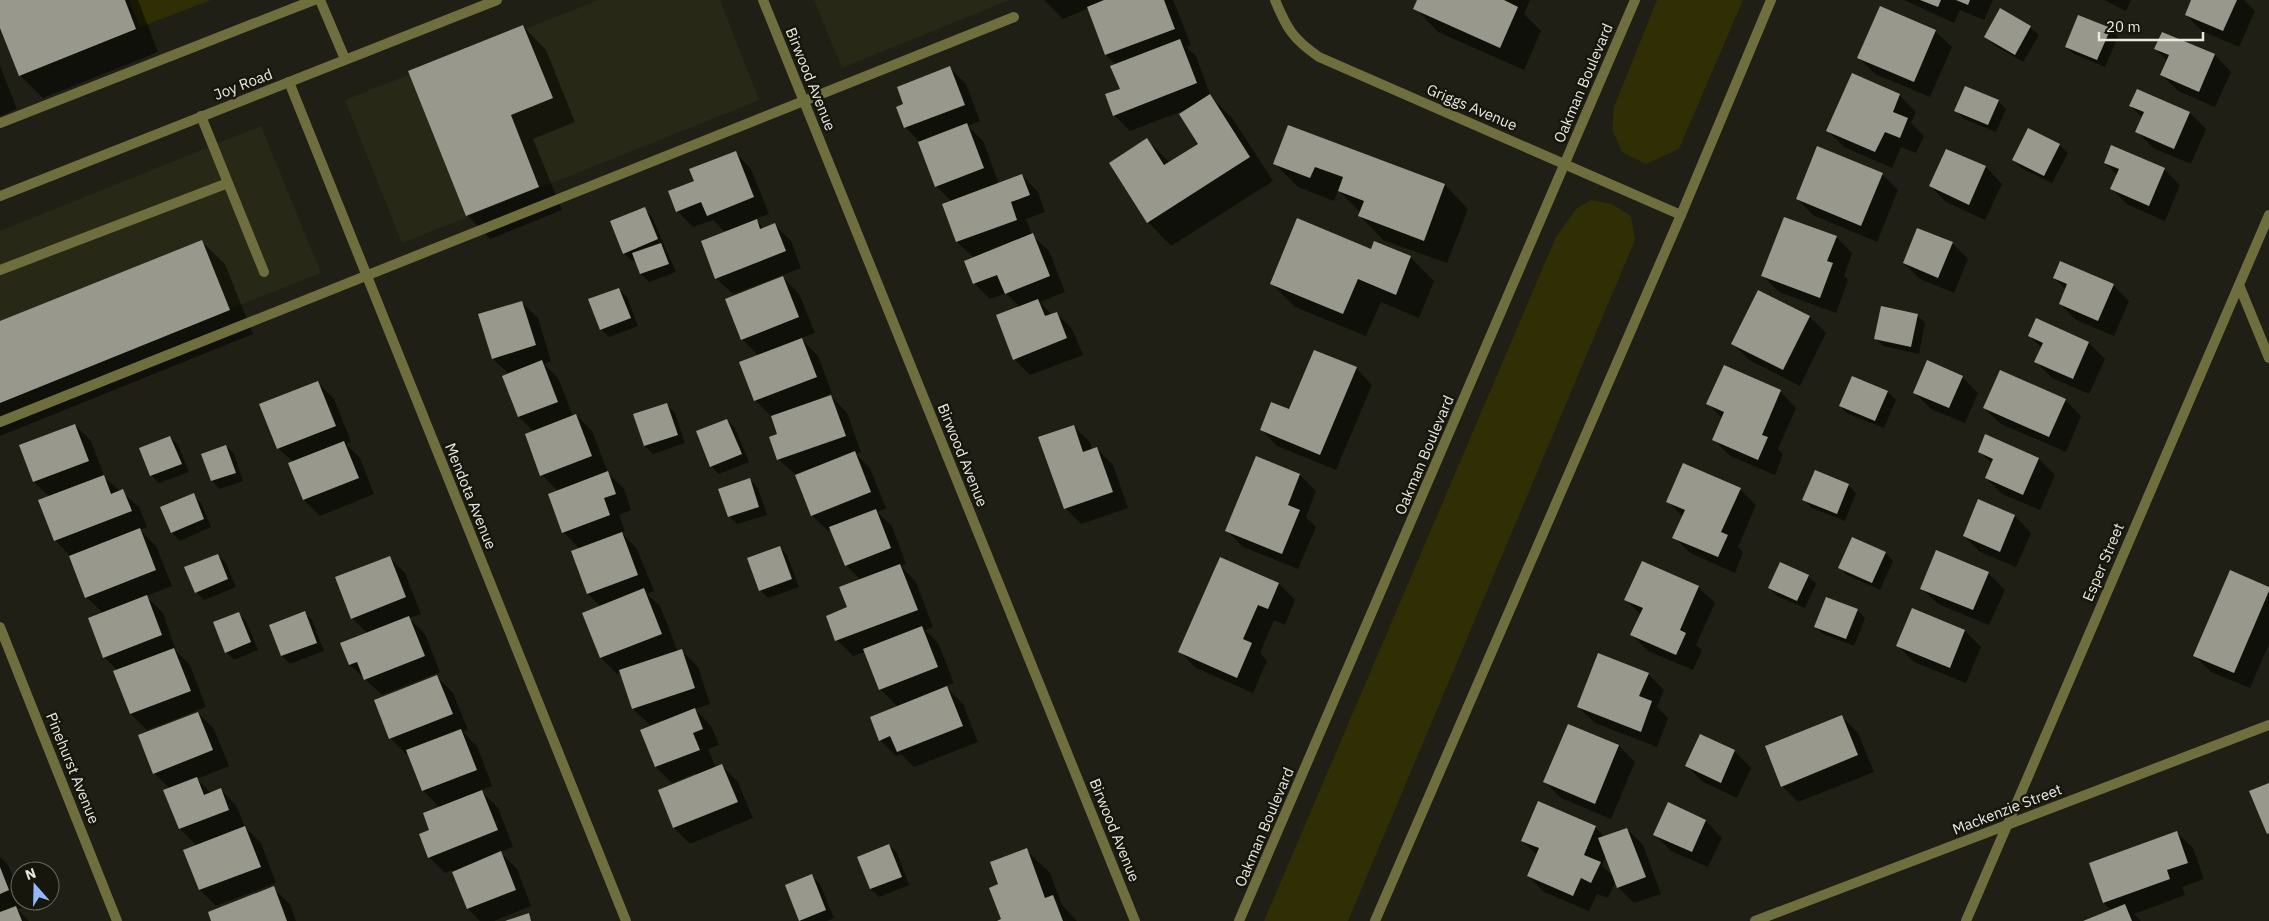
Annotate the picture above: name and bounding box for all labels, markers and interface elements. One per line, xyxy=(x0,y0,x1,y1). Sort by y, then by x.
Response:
scale bar xyxy=(2099,10,2203,42)
text: 20 m xyxy=(2106,17,2141,36)
street label: Oakman Boulevard xyxy=(1549,20,1617,146)
street label: Birwood Avenue xyxy=(782,25,840,133)
street label: Joy Road xyxy=(211,64,275,104)
street label: Griggs Avenue xyxy=(1424,79,1520,135)
street label: Oakman Boulevard xyxy=(1390,392,1458,518)
street label: Birwood Avenue xyxy=(934,401,992,509)
street label: Mendota Avenue xyxy=(441,440,501,552)
street label: Esper Street xyxy=(2078,520,2128,604)
street label: Pinehurst Avenue xyxy=(42,710,104,826)
street label: Oakman Boulevard xyxy=(1230,764,1298,890)
street label: Birwood Avenue xyxy=(1086,776,1144,884)
street label: Mackenzie Street xyxy=(1950,779,2064,839)
north arrow xyxy=(10,861,60,911)
text: N xyxy=(23,864,38,884)

